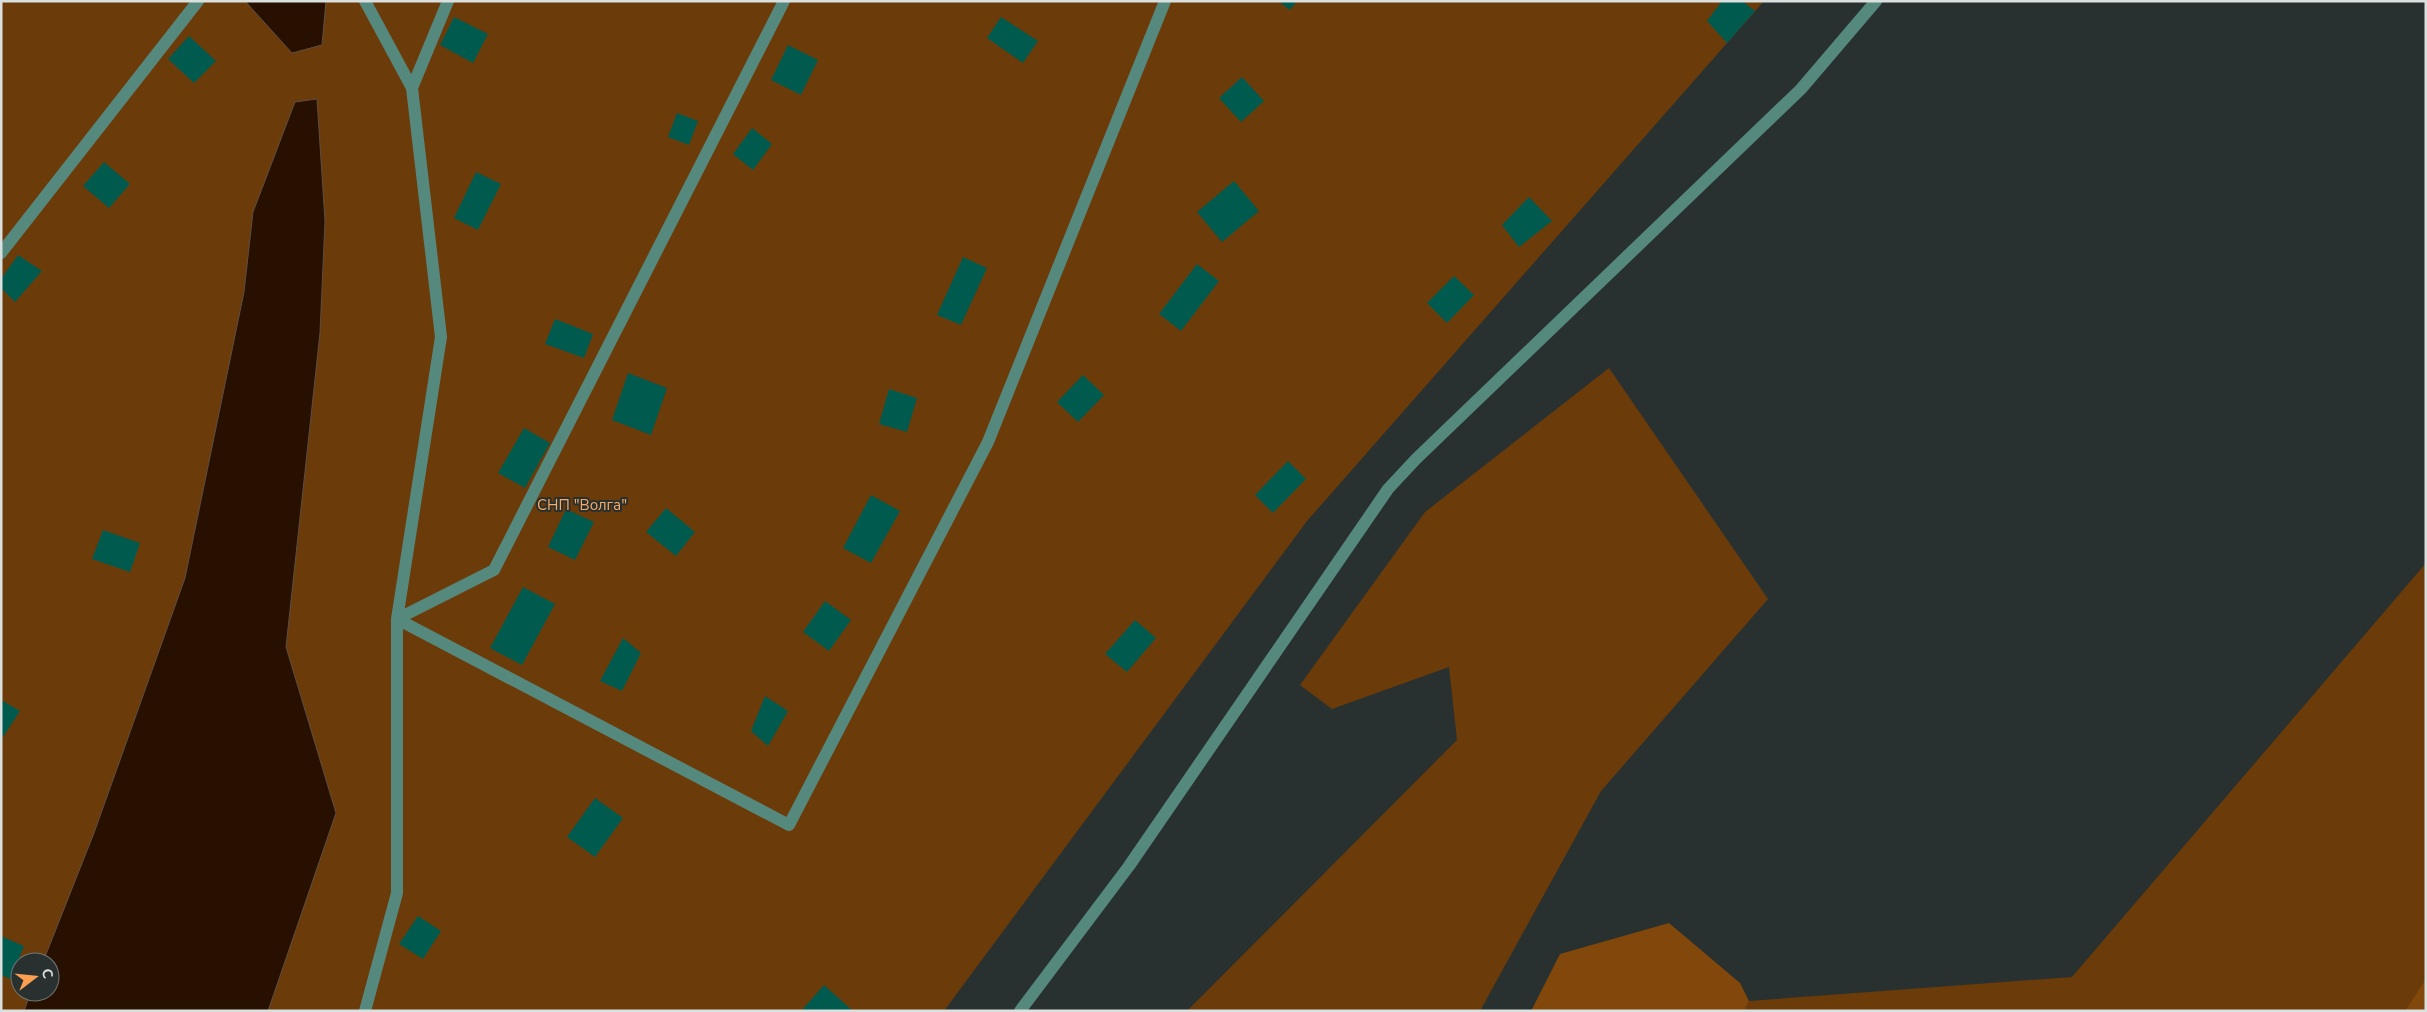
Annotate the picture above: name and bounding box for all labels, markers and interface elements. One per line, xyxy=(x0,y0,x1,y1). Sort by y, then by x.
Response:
park label: СНП "Волга" xyxy=(537,495,627,515)
north arrow xyxy=(10,952,60,1002)
text: С xyxy=(37,966,58,981)

